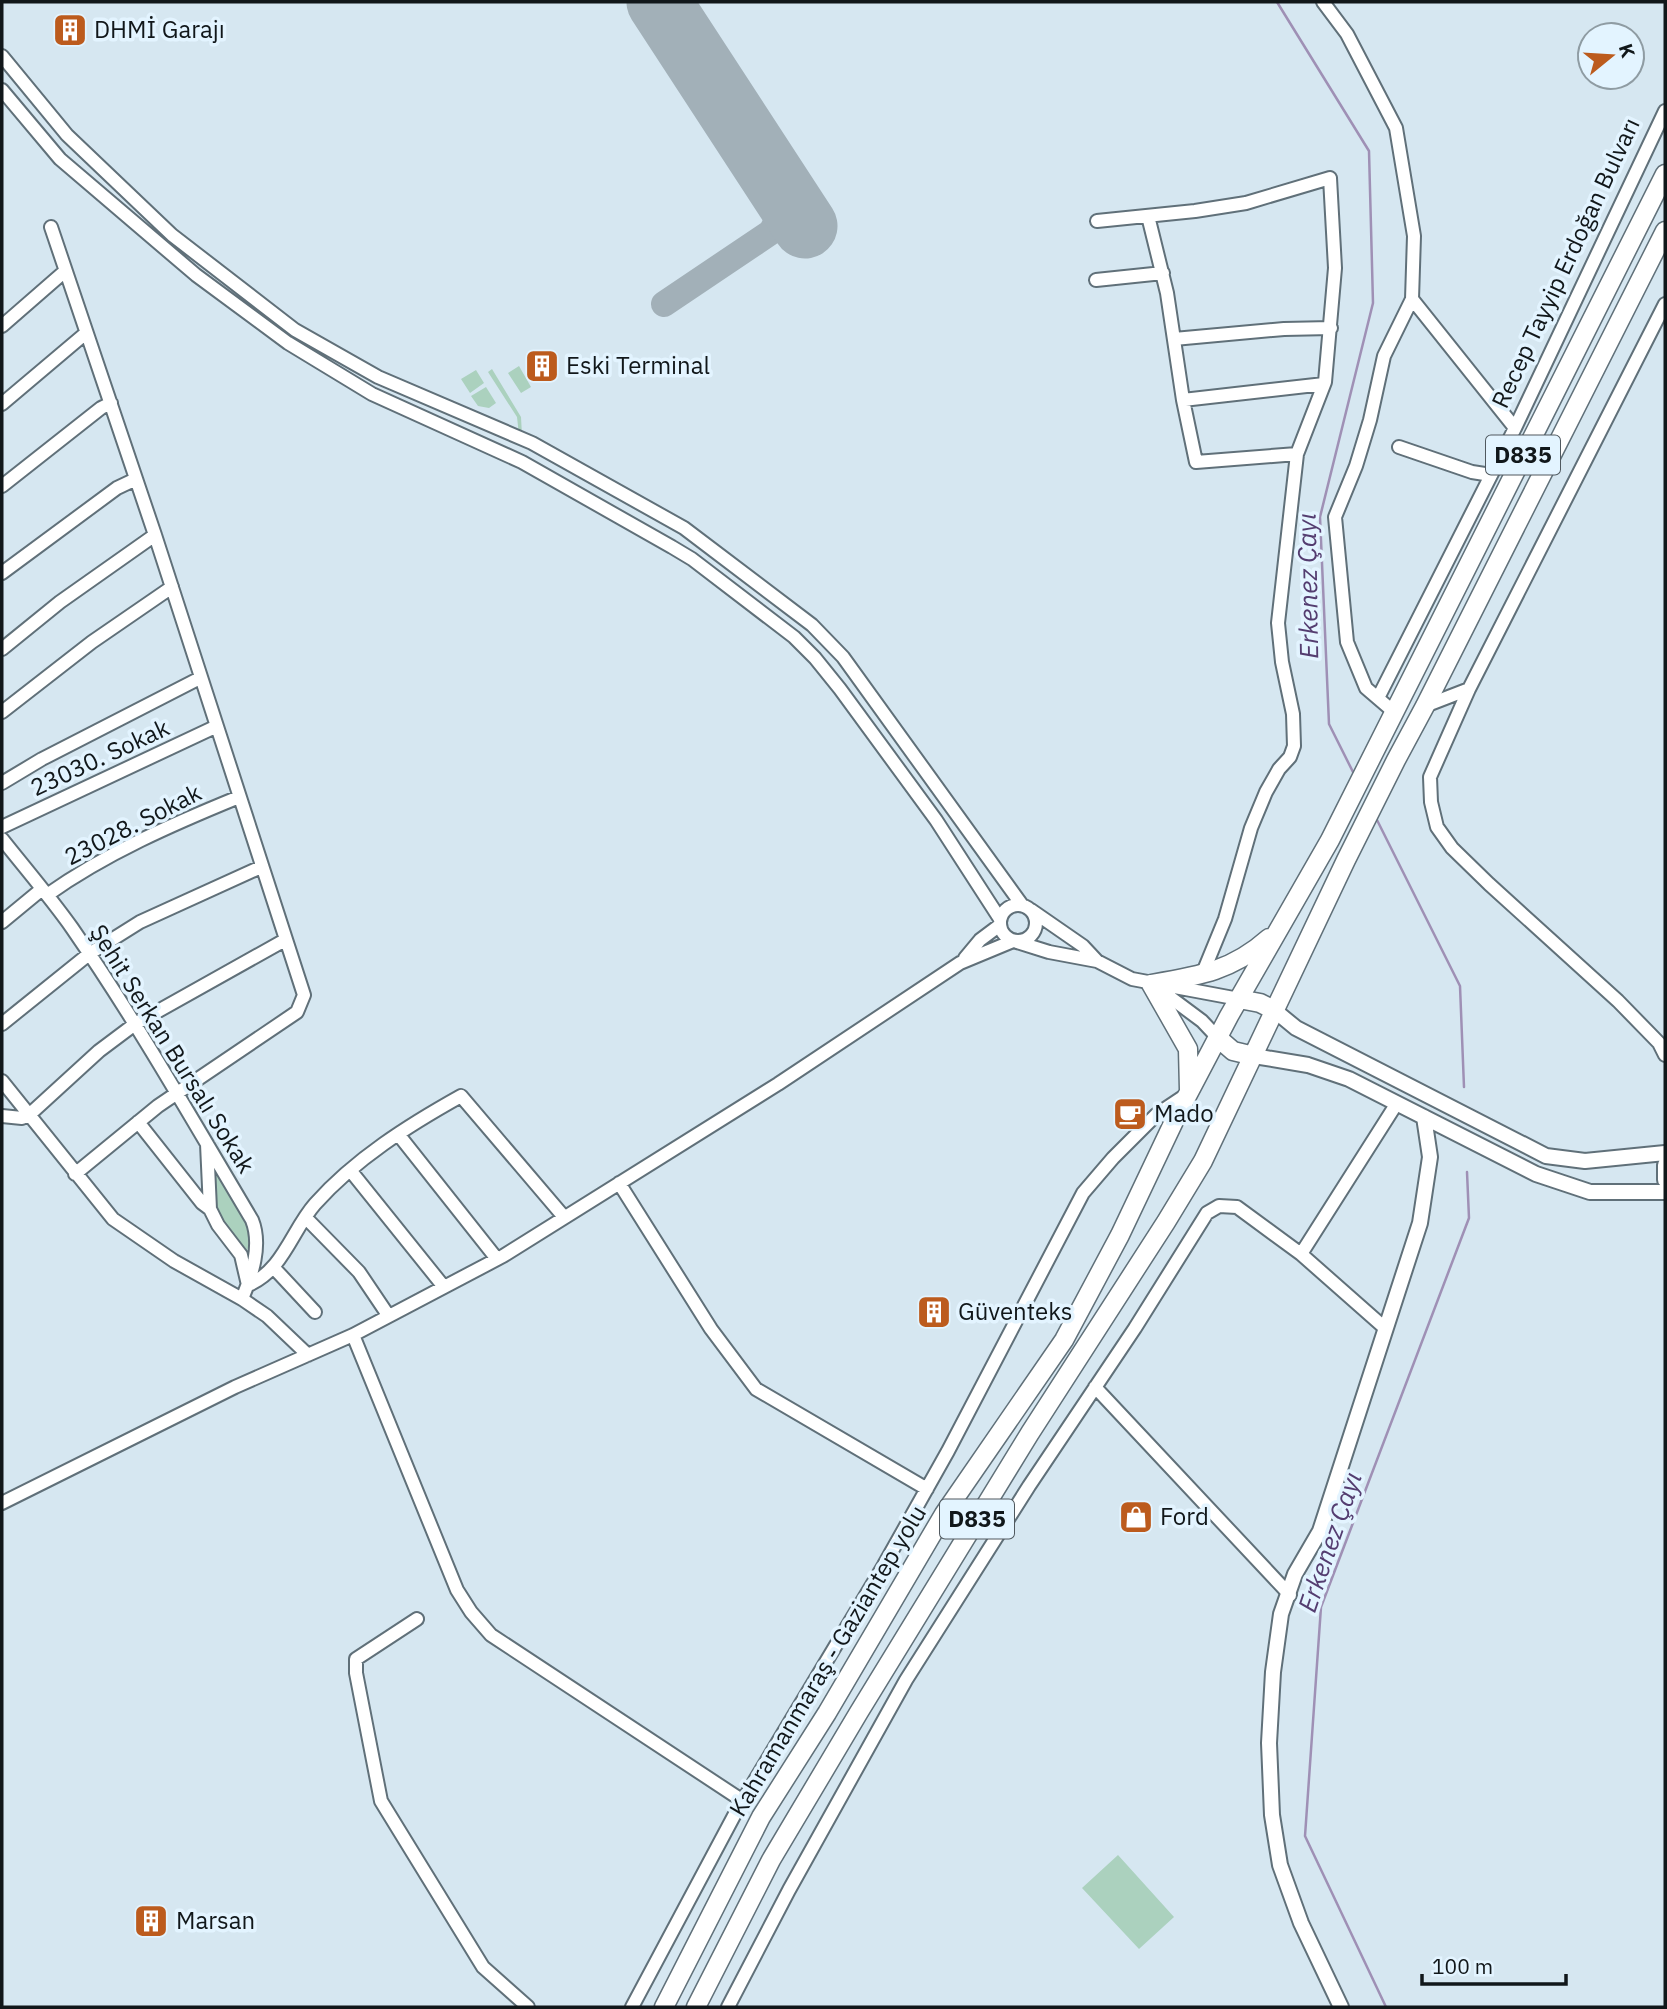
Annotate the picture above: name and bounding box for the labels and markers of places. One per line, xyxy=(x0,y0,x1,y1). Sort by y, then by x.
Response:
building icon: DHMİ Garajı xyxy=(51,11,89,49)
place label: DHMİ Garajı xyxy=(94,13,225,45)
building icon: Eski Terminal xyxy=(523,347,561,385)
place label: Eski Terminal xyxy=(566,349,710,381)
cafe icon: Mado xyxy=(1111,1095,1149,1133)
place label: Mado xyxy=(1154,1097,1214,1129)
building icon: Güventeks xyxy=(915,1293,953,1331)
place label: Güventeks xyxy=(958,1295,1072,1327)
shop icon: Ford xyxy=(1117,1498,1155,1536)
place label: Ford xyxy=(1160,1500,1209,1532)
building icon: Marsan xyxy=(132,1902,170,1940)
place label: Marsan xyxy=(176,1904,255,1936)

